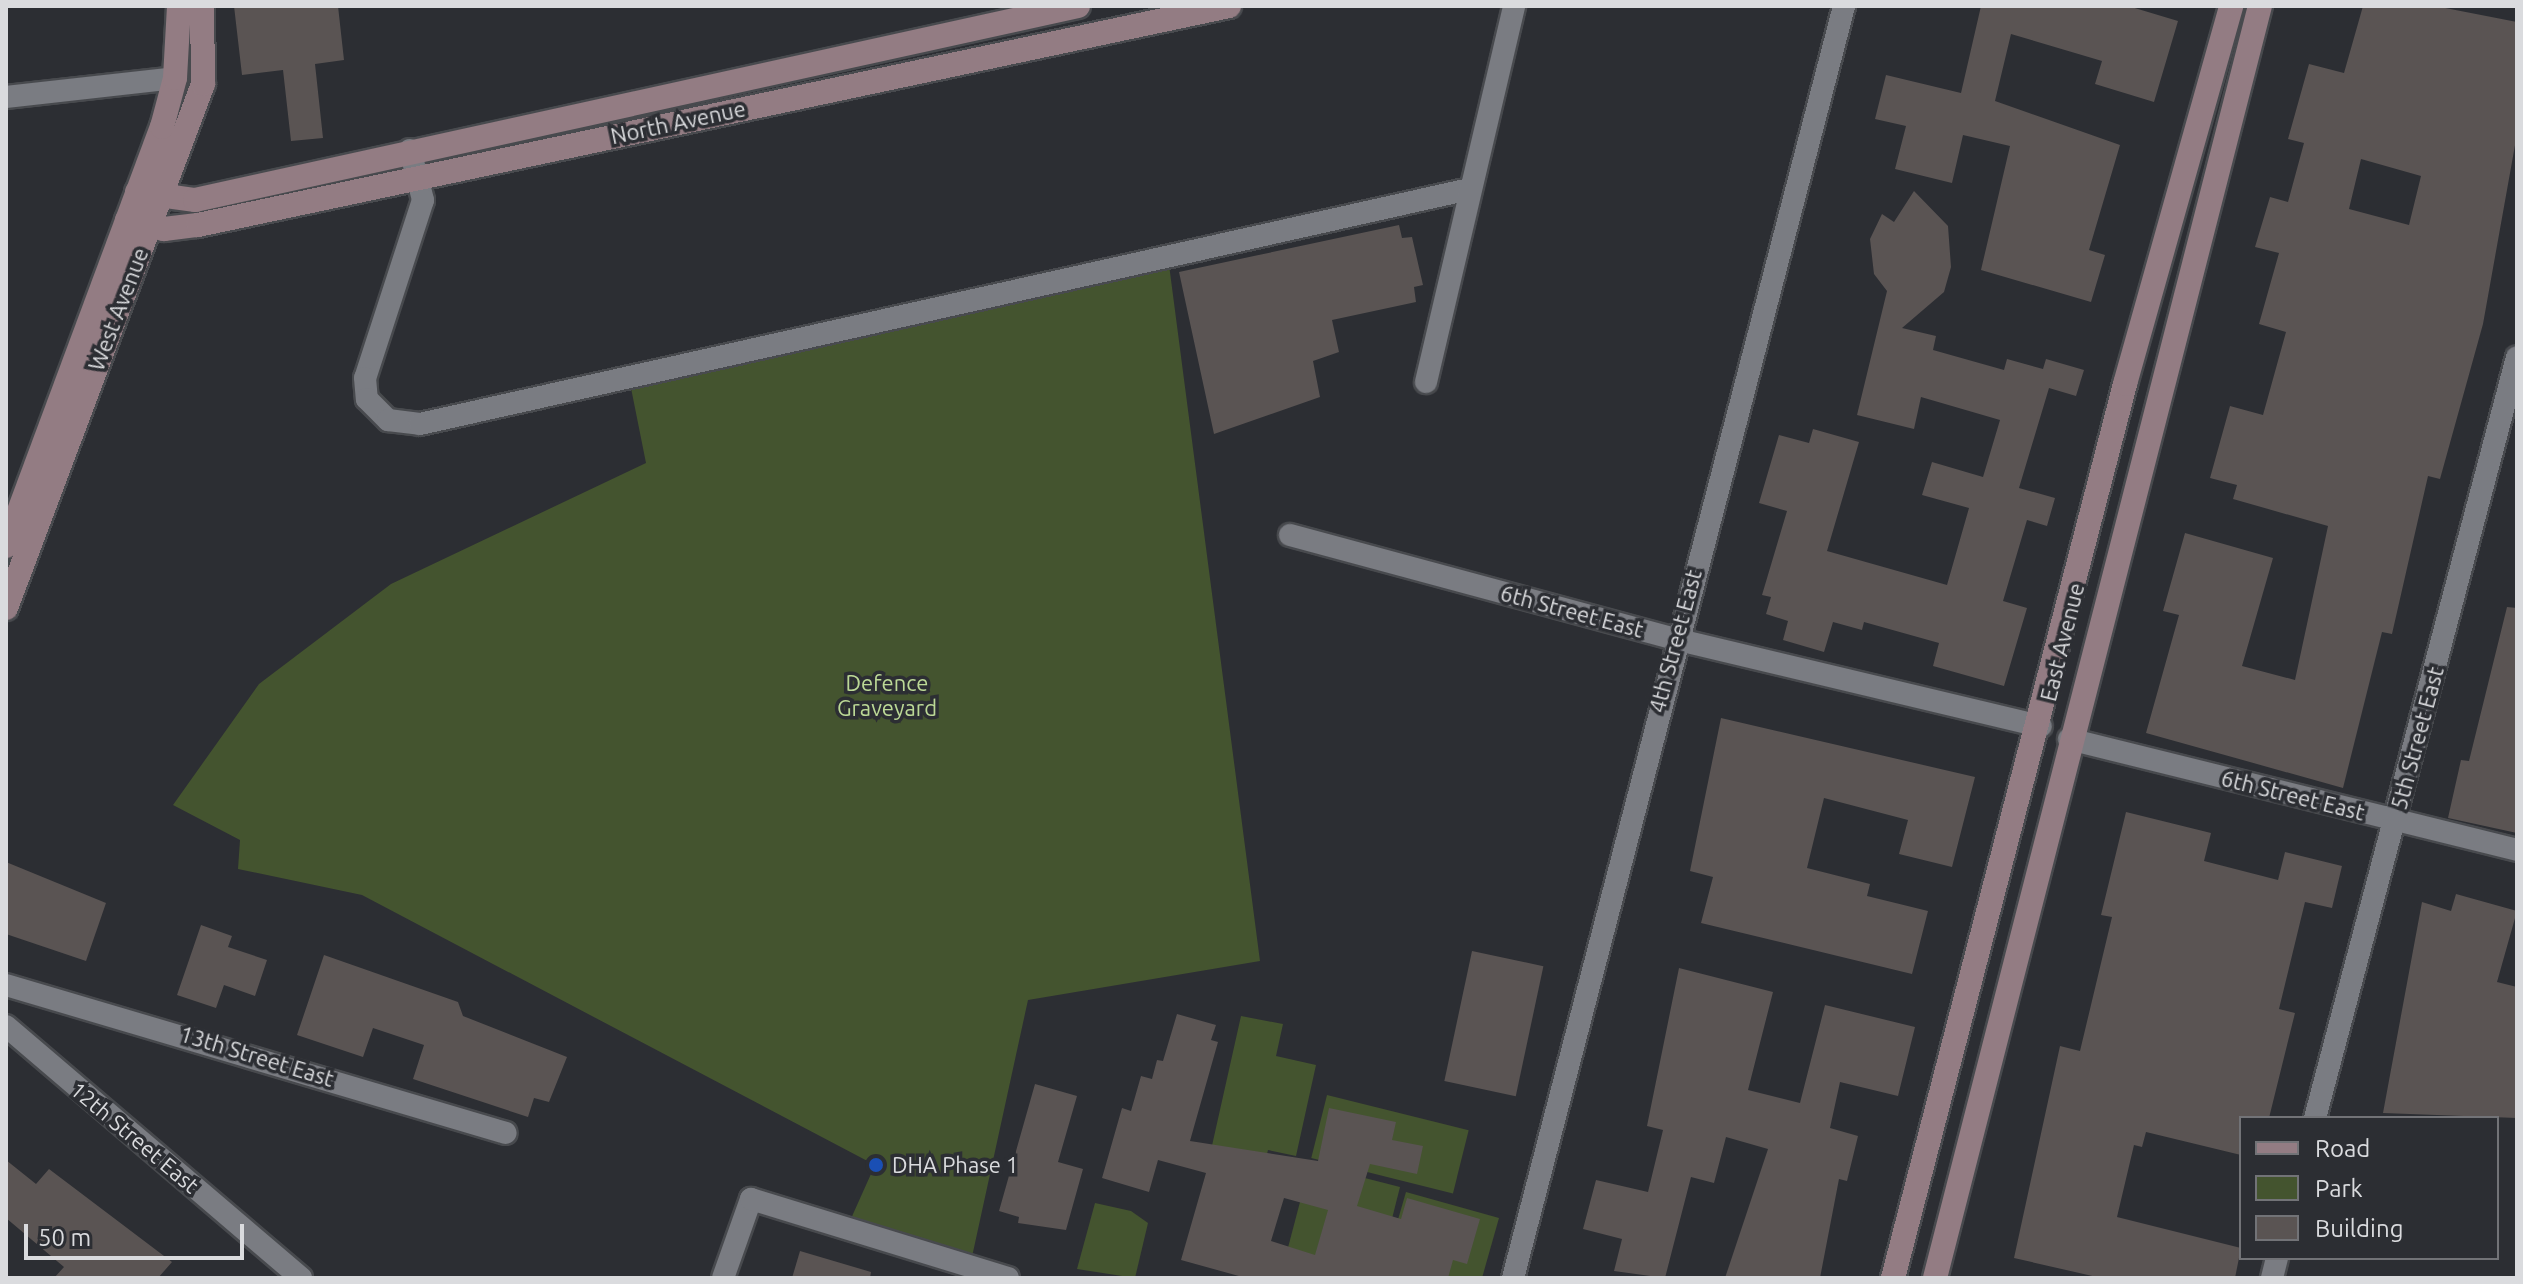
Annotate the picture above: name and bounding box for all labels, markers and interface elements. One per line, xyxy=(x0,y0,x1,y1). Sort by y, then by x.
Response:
street label: North Avenue xyxy=(608,95,748,149)
street label: West Avenue xyxy=(82,244,154,374)
street label: 4th Street East xyxy=(1643,567,1707,715)
street label: 6th Street East xyxy=(1498,579,1646,643)
street label: East Avenue xyxy=(2035,580,2089,704)
street label: 5th Street East xyxy=(2385,664,2449,812)
park label: Defence Graveyard xyxy=(837,669,937,720)
street label: 6th Street East xyxy=(2219,764,2367,826)
street label: 13th Street East xyxy=(177,1020,337,1092)
street label: 12th Street East xyxy=(65,1076,205,1198)
legend xyxy=(2239,1116,2499,1260)
text: Road xyxy=(2315,1135,2370,1162)
place label: DHA Phase 1 xyxy=(892,1152,1018,1178)
marker: DHA Phase 1 xyxy=(867,1156,885,1174)
text: Park xyxy=(2315,1175,2363,1202)
scale bar xyxy=(28,1208,248,1258)
text: Building xyxy=(2315,1215,2403,1242)
text: 50 m xyxy=(38,1224,91,1251)

